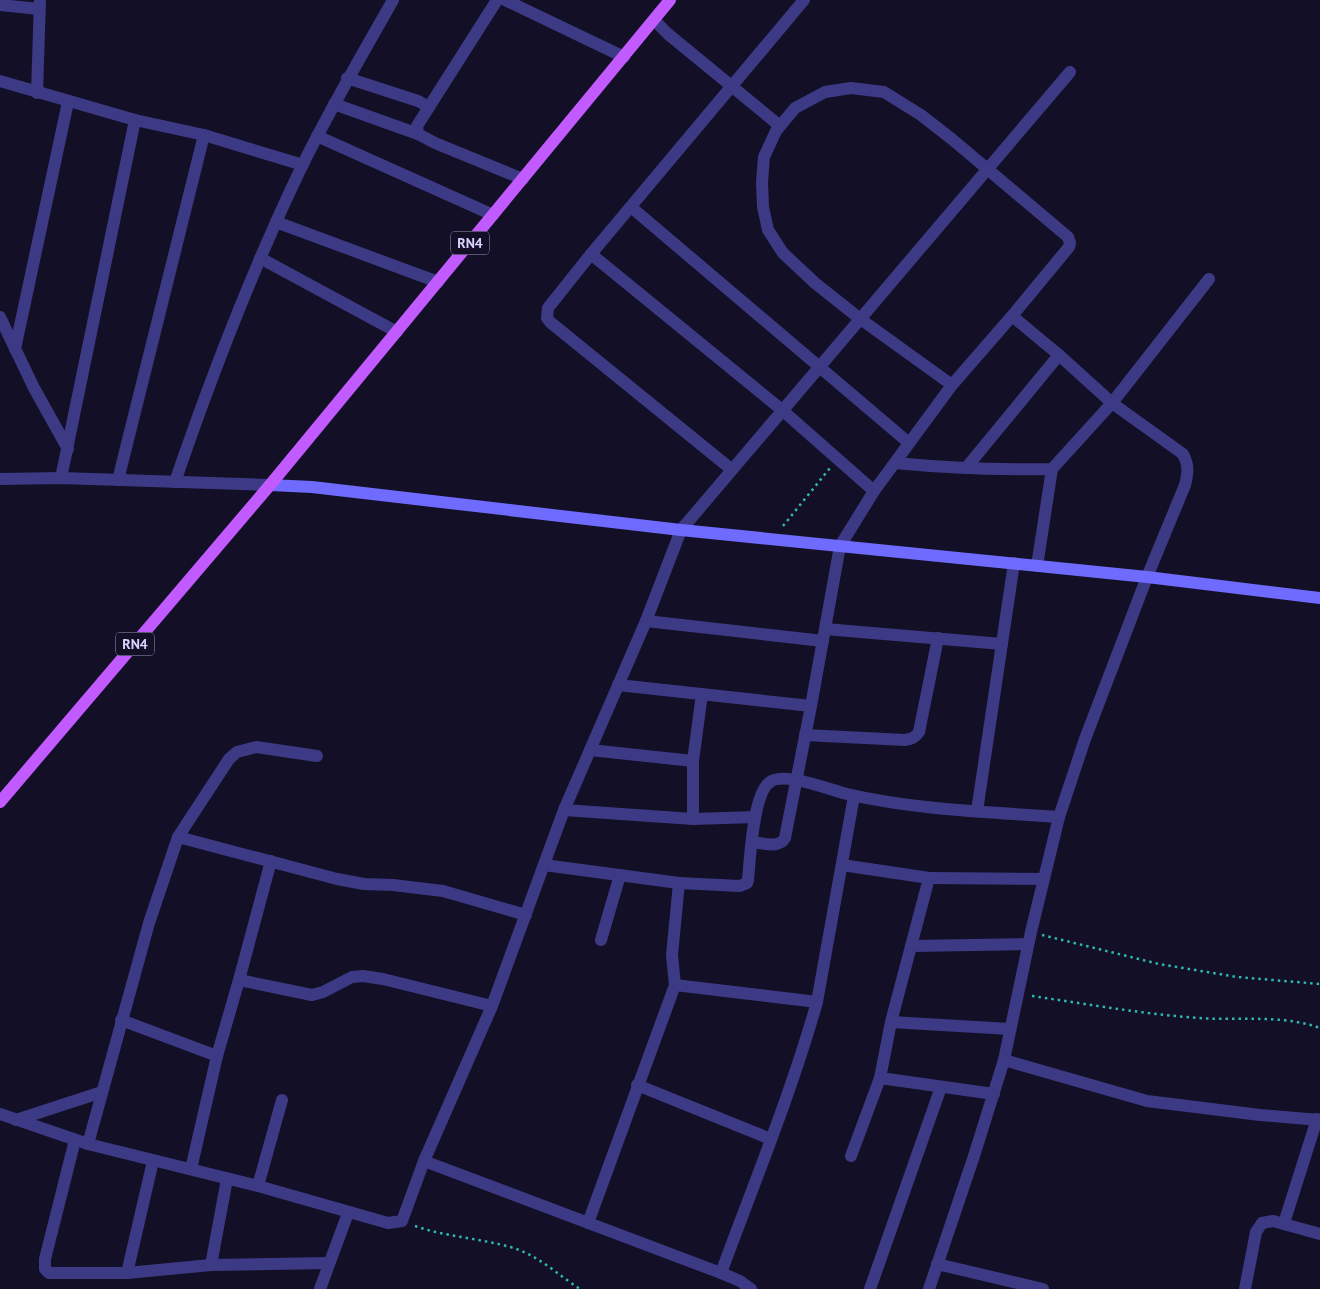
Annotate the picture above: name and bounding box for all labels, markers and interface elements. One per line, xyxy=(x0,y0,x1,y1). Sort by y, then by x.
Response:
road number: RN4 xyxy=(451,232,489,254)
road number: RN4 xyxy=(116,633,154,656)

